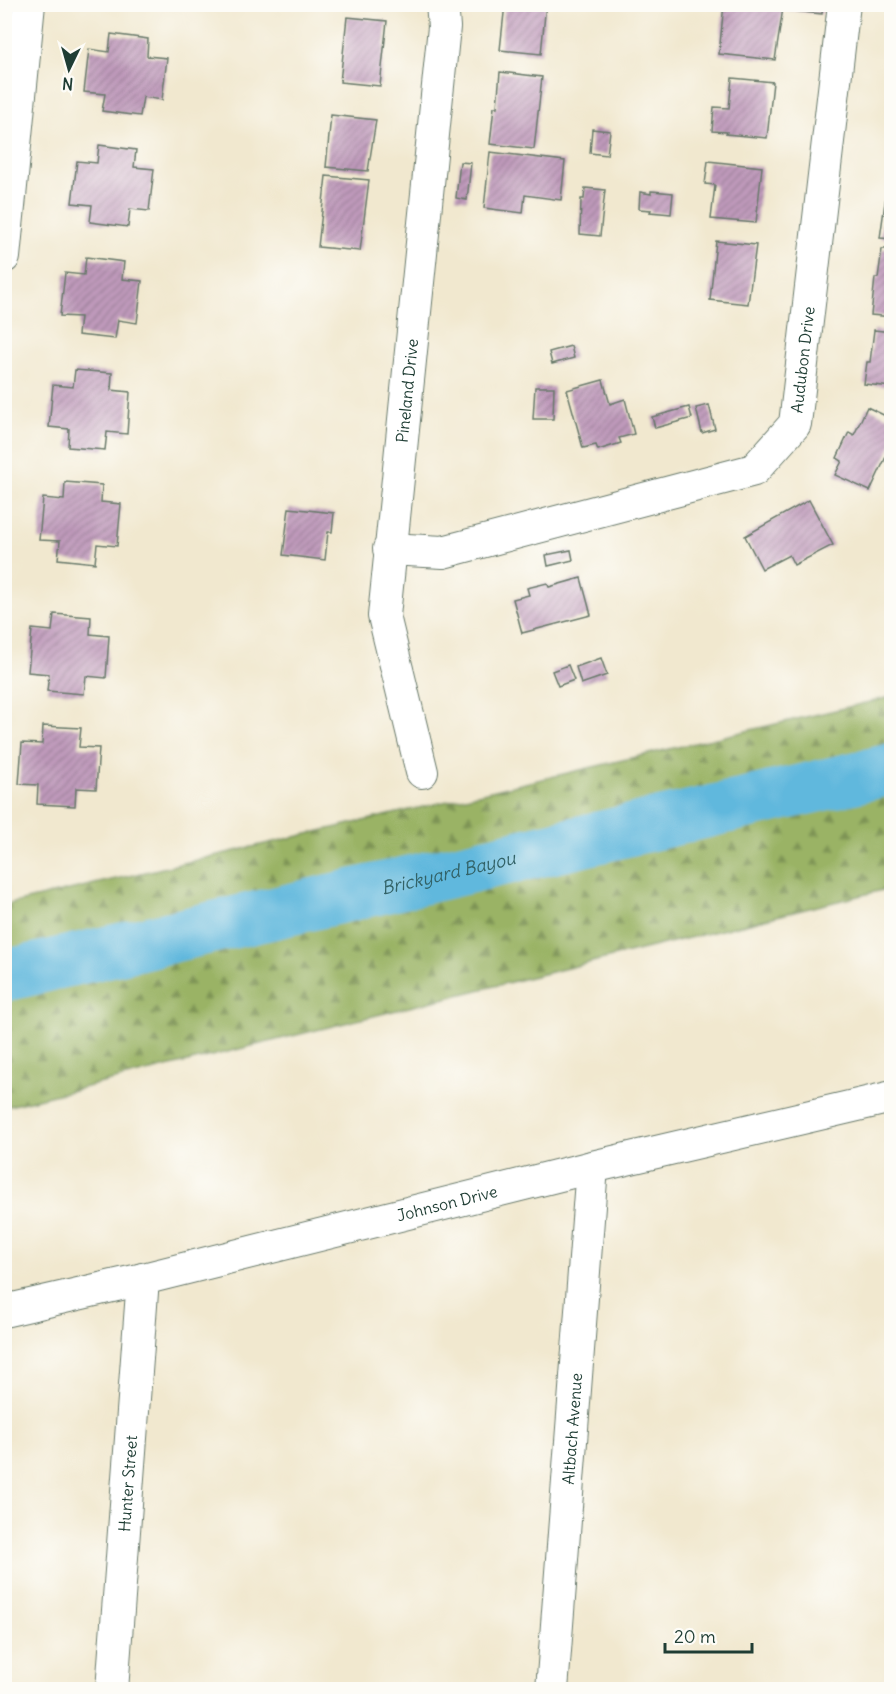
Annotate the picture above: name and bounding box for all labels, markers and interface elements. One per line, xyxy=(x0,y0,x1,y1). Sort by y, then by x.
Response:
north arrow xyxy=(39,39,99,99)
text: N xyxy=(61,73,74,94)
street label: Audubon Drive xyxy=(786,305,819,414)
street label: Pineland Drive xyxy=(392,338,422,444)
water label: Brickyard Bayou xyxy=(379,845,519,899)
street label: Johnson Drive xyxy=(395,1181,499,1225)
street label: Altbach Avenue xyxy=(558,1372,586,1485)
street label: Hunter Street xyxy=(114,1434,141,1533)
scale bar xyxy=(665,1616,752,1654)
text: 20 m xyxy=(674,1625,716,1648)

